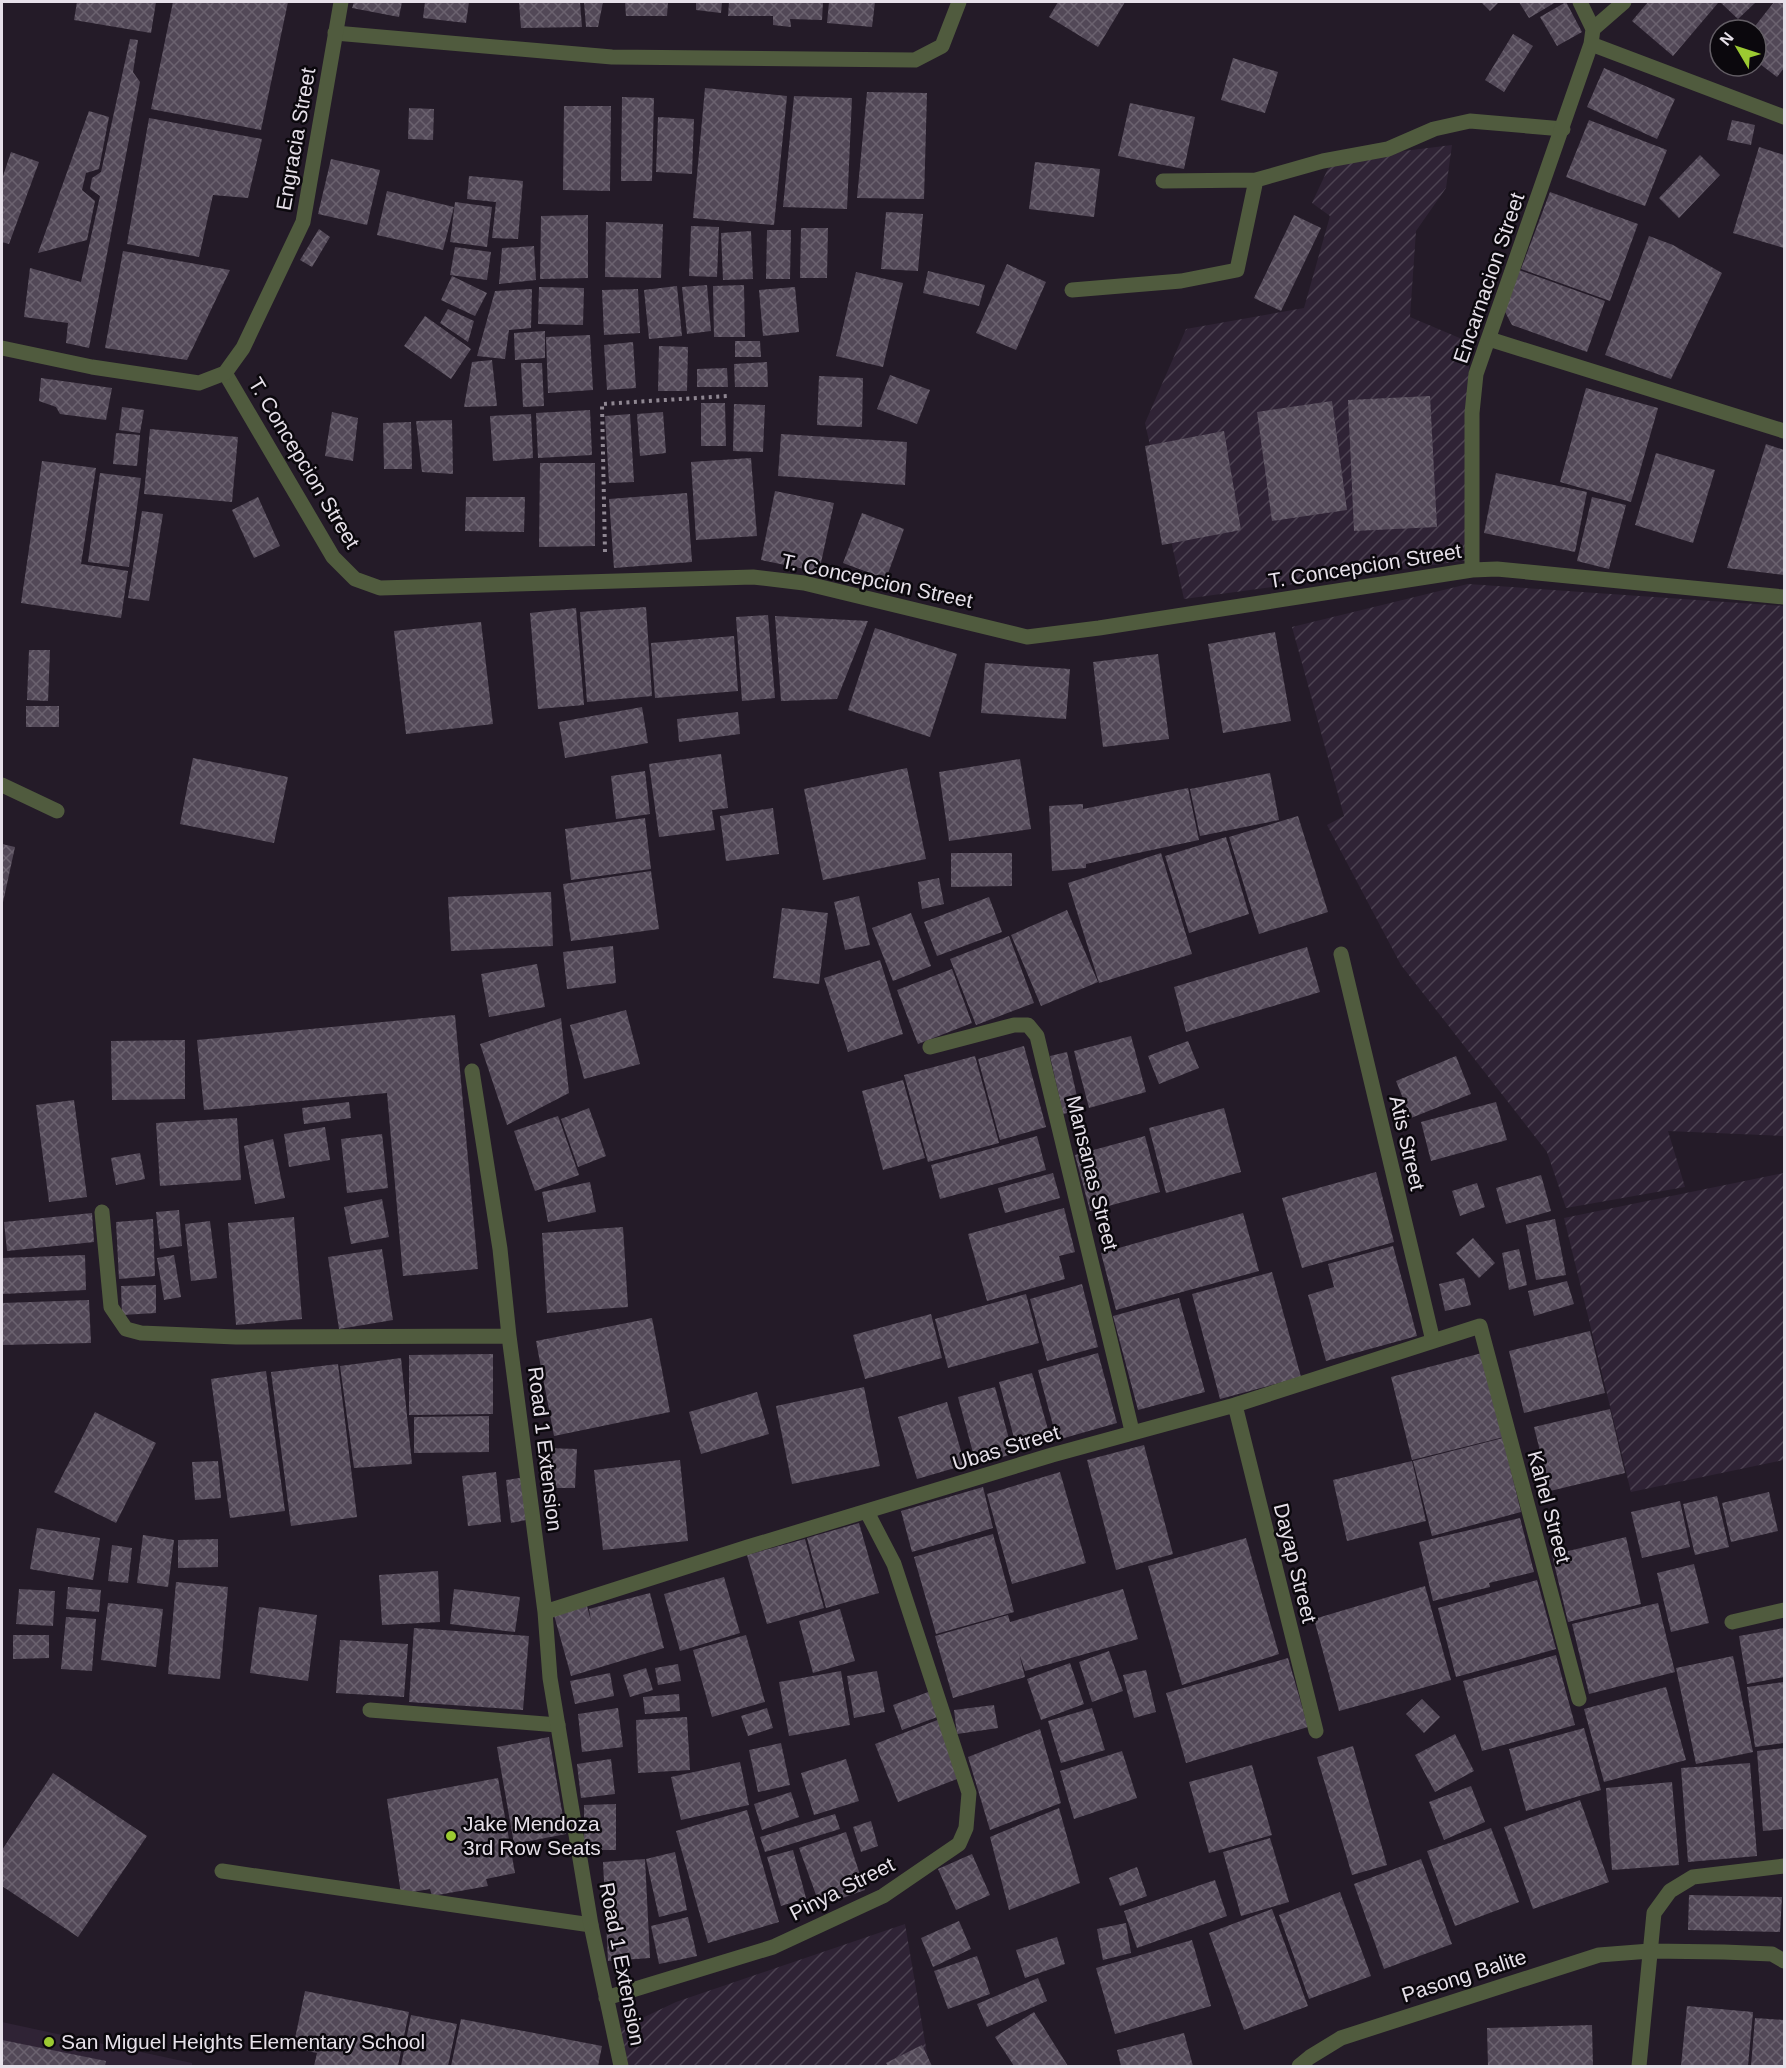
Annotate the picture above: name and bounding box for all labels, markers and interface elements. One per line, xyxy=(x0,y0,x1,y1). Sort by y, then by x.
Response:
north arrow xyxy=(1708,18,1768,78)
text: N xyxy=(1716,29,1737,49)
street label: Engracia Street xyxy=(272,65,319,212)
street label: Encarnacion Street xyxy=(1449,190,1529,366)
street label: T. Concepcion Street xyxy=(244,373,365,552)
street label: T. Concepcion Street xyxy=(1267,539,1463,592)
street label: T. Concepcion Street xyxy=(779,549,975,612)
street label: Mansanas Street xyxy=(1062,1093,1123,1253)
street label: Atis Street xyxy=(1385,1093,1430,1193)
street label: Road 1 Extension xyxy=(524,1365,567,1533)
street label: Ubas Street xyxy=(949,1420,1062,1475)
street label: Kahel Street xyxy=(1523,1448,1576,1566)
street label: Dayap Street xyxy=(1269,1501,1322,1625)
place label: Jake Mendoza 3rd Row Seats xyxy=(463,1812,601,1859)
marker: Jake Mendoza 3rd Row Seats xyxy=(444,1829,458,1843)
street label: Pinya Street xyxy=(786,1852,898,1925)
street label: Road 1 Extension xyxy=(595,1880,650,2047)
street label: Pasong Balite xyxy=(1399,1945,1529,2006)
place label: San Miguel Heights Elementary School xyxy=(61,2030,425,2053)
marker: San Miguel Heights Elementary School xyxy=(42,2035,56,2049)

